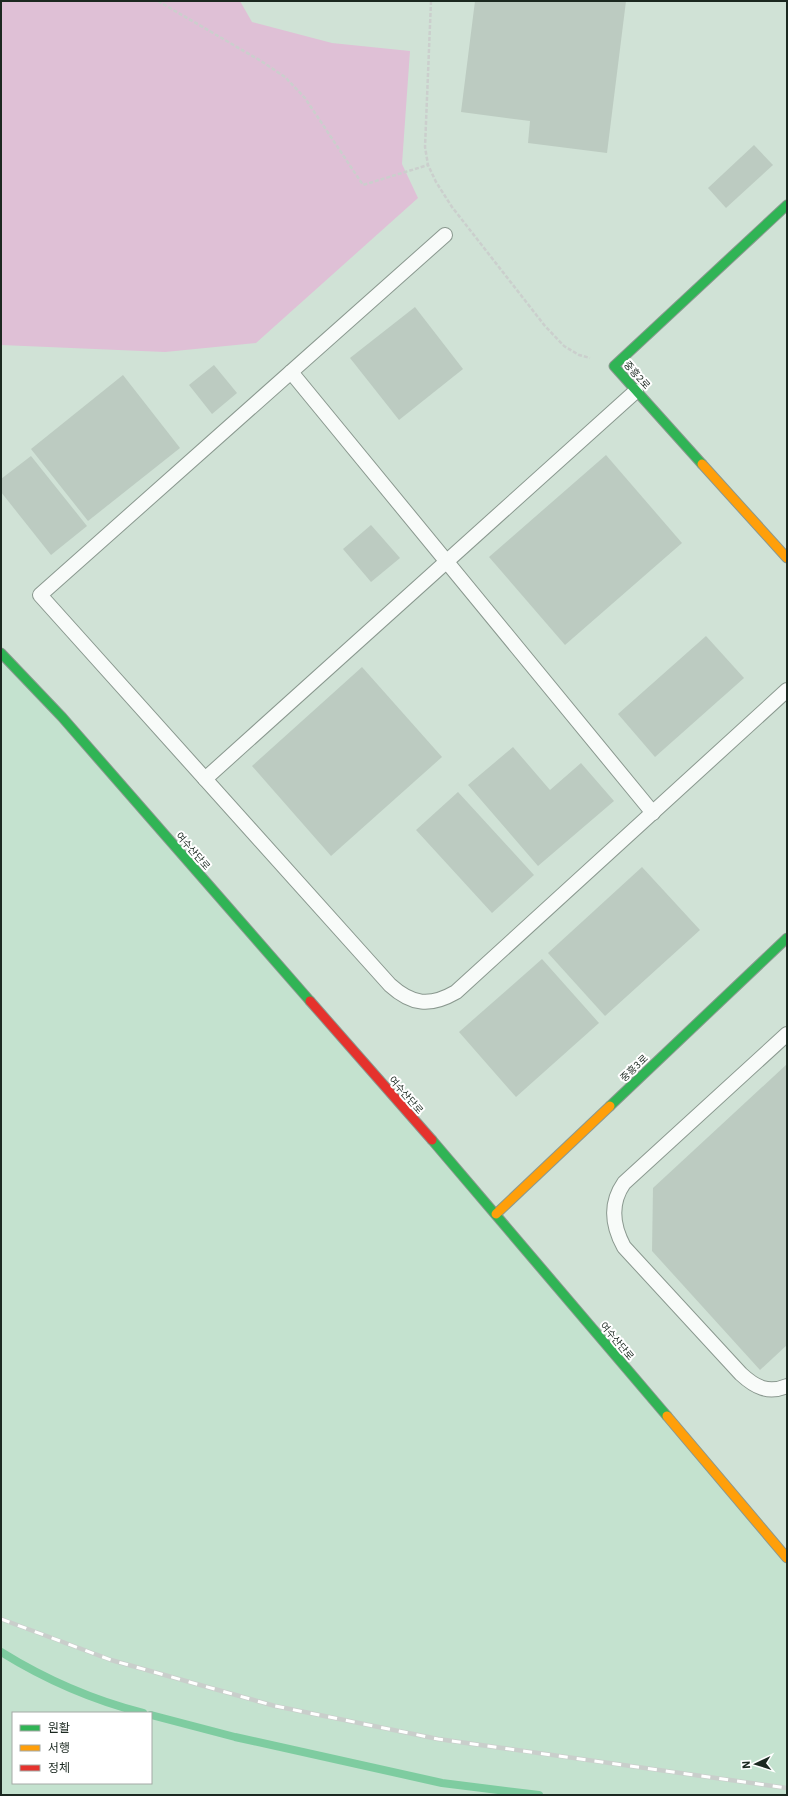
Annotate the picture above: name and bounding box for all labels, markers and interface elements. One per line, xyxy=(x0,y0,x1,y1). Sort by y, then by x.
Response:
street label: 중흥2로 xyxy=(621,358,653,392)
street label: 여수산단로 xyxy=(173,829,213,873)
street label: 중흥3로 xyxy=(617,1052,651,1084)
street label: 여수산단로 xyxy=(386,1073,426,1117)
street label: 여수산단로 xyxy=(597,1319,637,1363)
legend xyxy=(12,1712,152,1784)
text: 원활 xyxy=(48,1720,70,1735)
text: 서행 xyxy=(48,1740,70,1755)
north arrow xyxy=(736,1744,776,1784)
text: 정체 xyxy=(48,1760,70,1775)
text: N xyxy=(739,1760,753,1769)

